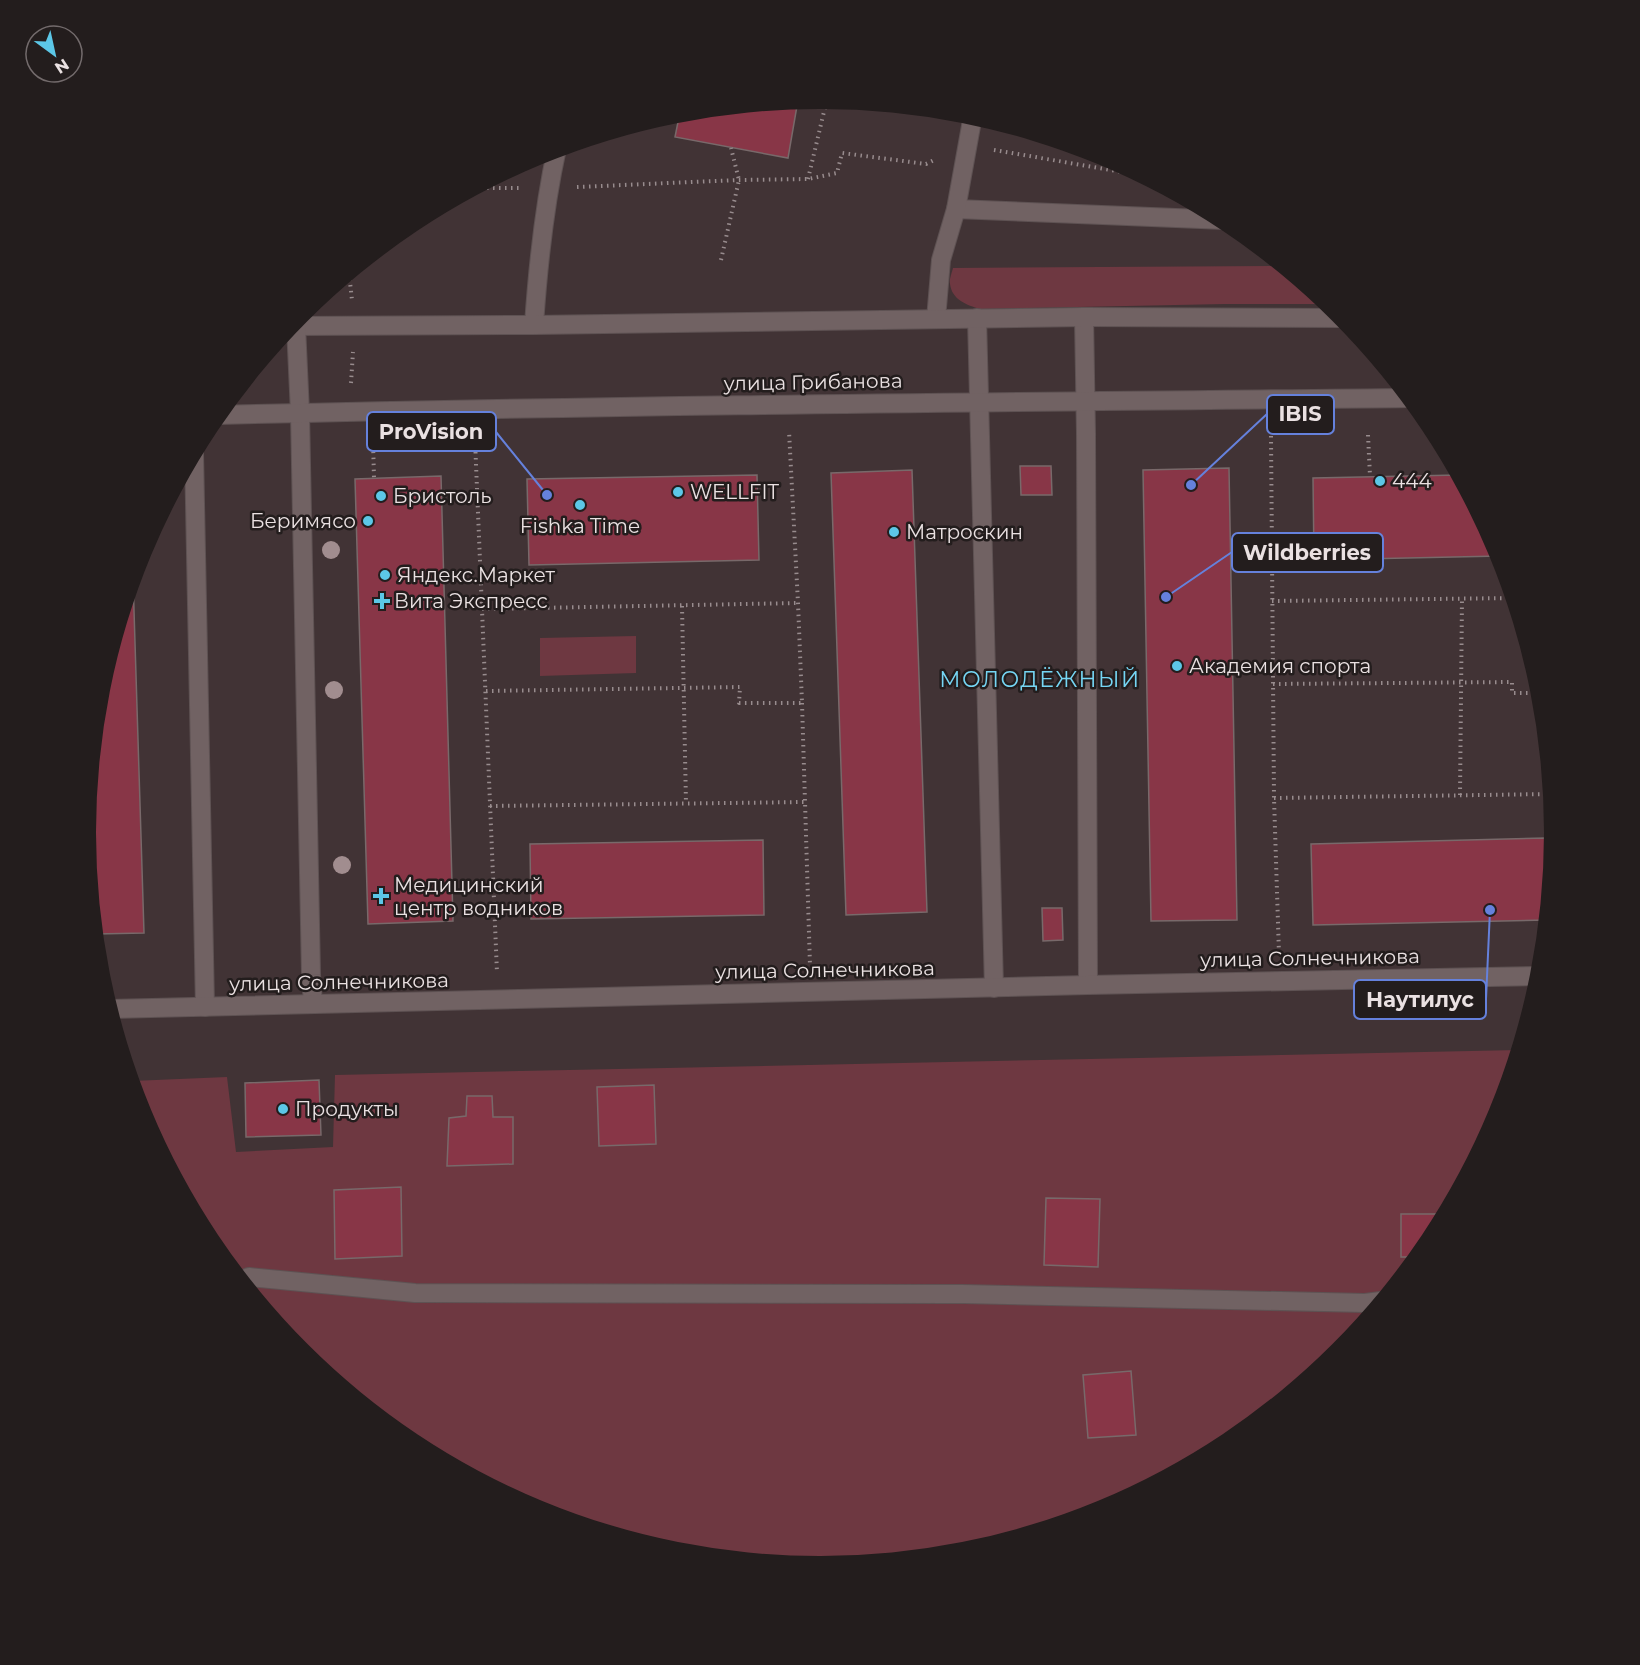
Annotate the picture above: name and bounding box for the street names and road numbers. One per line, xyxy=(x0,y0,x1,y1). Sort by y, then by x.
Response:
street label: улица Грибанова xyxy=(722,368,903,396)
street label: улица Солнечникова xyxy=(1199,944,1420,972)
street label: улица Солнечникова xyxy=(714,956,935,984)
street label: улица Солнечникова xyxy=(228,968,449,996)

